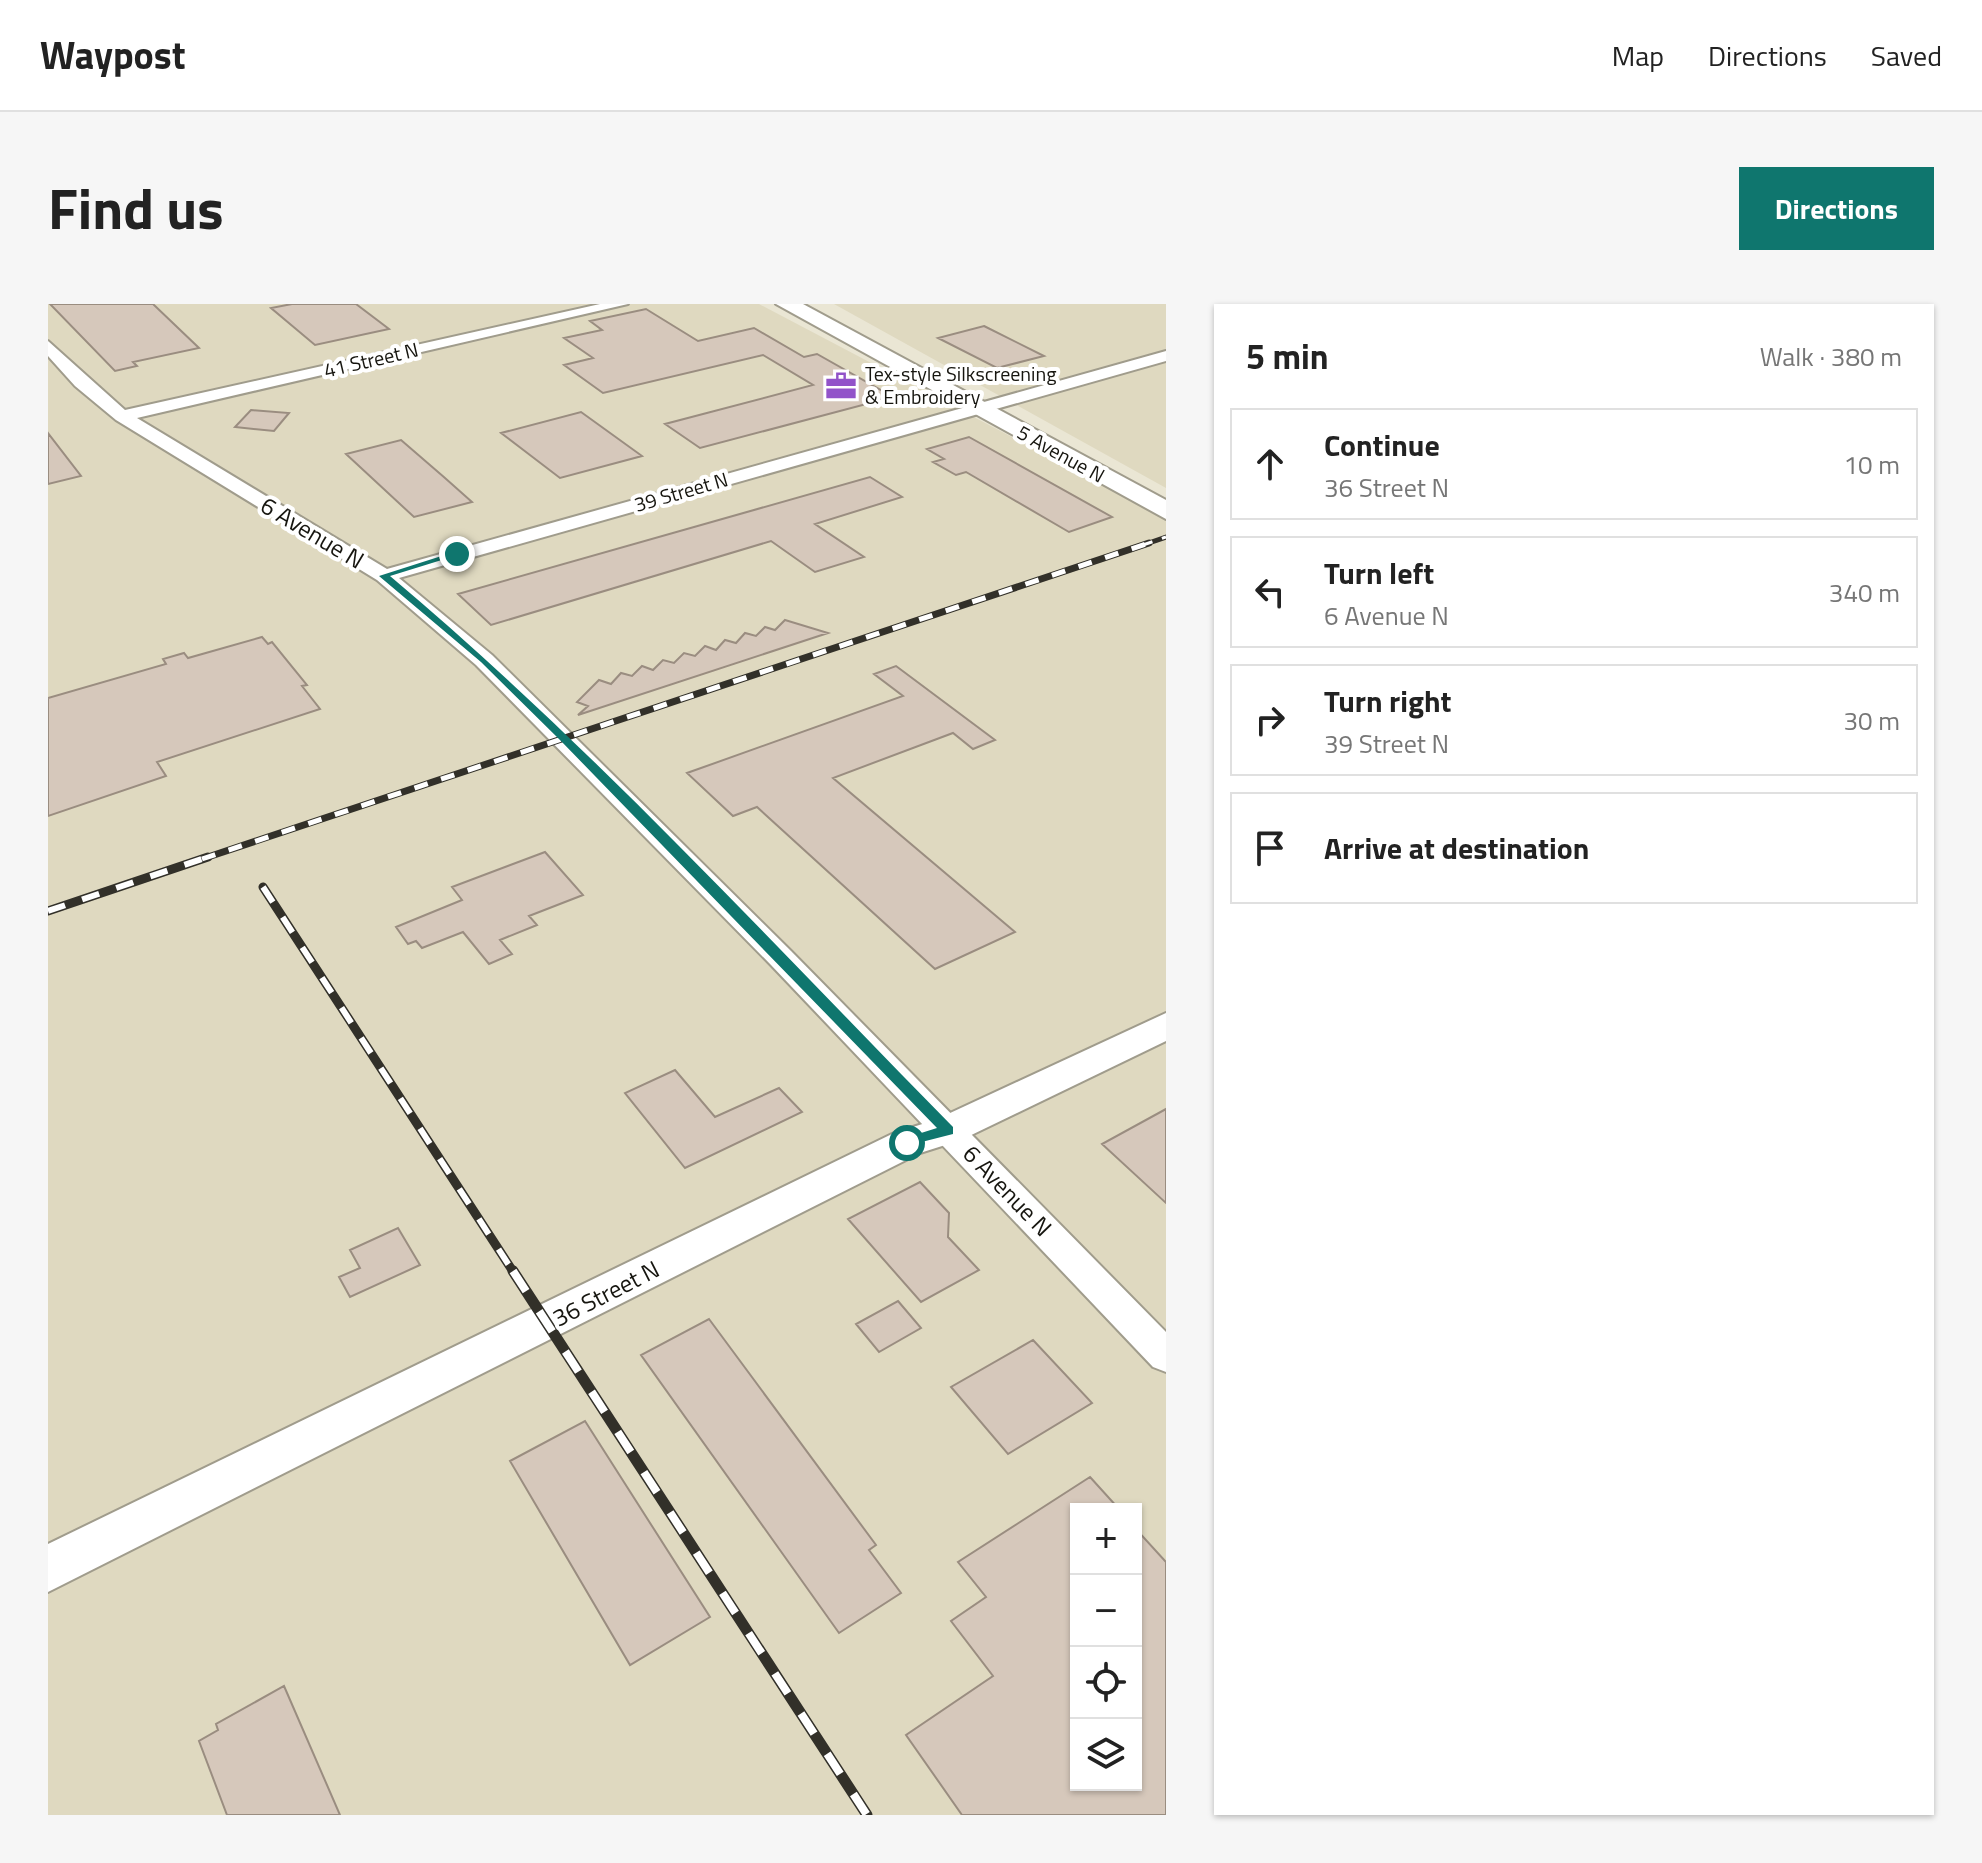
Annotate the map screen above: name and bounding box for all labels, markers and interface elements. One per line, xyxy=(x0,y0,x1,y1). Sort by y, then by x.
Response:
text: Waypost xyxy=(40,26,186,84)
text: Map xyxy=(1612,34,1664,77)
text: Directions xyxy=(1708,34,1827,77)
text: Saved xyxy=(1871,34,1942,77)
text: Find us xyxy=(48,166,224,251)
button: Directions xyxy=(1739,167,1934,250)
text: 5 min xyxy=(1246,330,1329,382)
street label: 41 Street N xyxy=(320,334,421,385)
text: Walk · 380 m xyxy=(1760,337,1902,376)
place label: Tex-style Silkscreening & Embroidery xyxy=(865,358,1056,412)
office icon: Tex-style Silkscreening & Embroidery xyxy=(824,369,858,403)
street label: 5 Avenue N xyxy=(1012,417,1111,490)
text: Continue xyxy=(1324,422,1440,468)
icon: ahead xyxy=(1248,442,1292,486)
text: 10 m xyxy=(1843,445,1900,484)
street label: 39 Street N xyxy=(630,463,731,520)
text: 36 Street N xyxy=(1324,468,1449,507)
street label: 6 Avenue N xyxy=(254,487,371,577)
route end xyxy=(439,536,475,572)
text: Turn left xyxy=(1324,550,1434,596)
icon: left xyxy=(1248,570,1292,614)
text: 340 m xyxy=(1829,573,1900,612)
text: 6 Avenue N xyxy=(1324,596,1449,635)
text: Turn right xyxy=(1324,678,1452,724)
icon: right xyxy=(1248,698,1292,742)
text: 30 m xyxy=(1843,701,1900,740)
text: 39 Street N xyxy=(1324,724,1449,763)
text: Arrive at destination xyxy=(1324,825,1589,871)
icon: arrive xyxy=(1248,826,1292,870)
route start xyxy=(889,1125,925,1161)
street label: 6 Avenue N xyxy=(955,1136,1061,1244)
street label: 36 Street N xyxy=(546,1251,665,1335)
map controls xyxy=(1070,1503,1142,1791)
button: + xyxy=(1070,1503,1142,1575)
button: − xyxy=(1070,1575,1142,1647)
button: locate xyxy=(1070,1647,1142,1719)
button: layers xyxy=(1070,1719,1142,1791)

